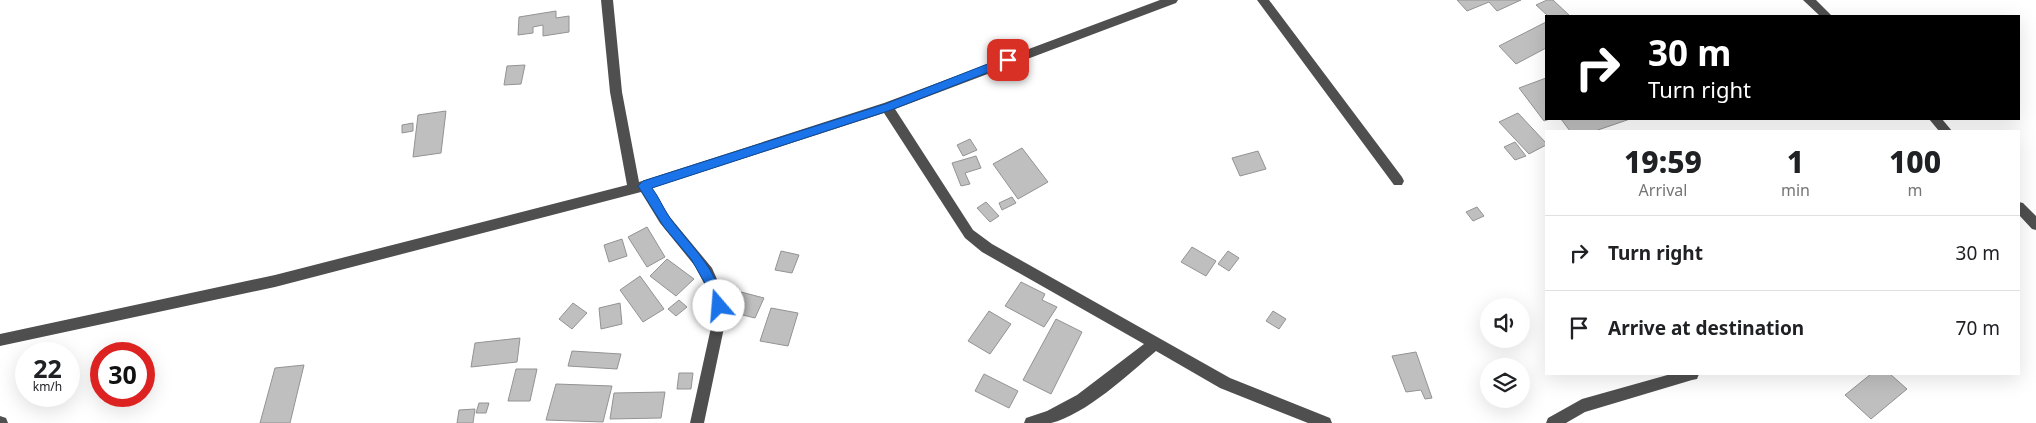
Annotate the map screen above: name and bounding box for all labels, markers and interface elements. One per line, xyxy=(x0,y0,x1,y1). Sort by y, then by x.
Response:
text: 30 m xyxy=(1648,29,1731,76)
icon: right xyxy=(1565,35,1630,100)
pin xyxy=(987,39,1029,81)
icon: arrive xyxy=(994,46,1022,74)
text: Turn right xyxy=(1648,74,1751,104)
text: 19:59 xyxy=(1624,141,1702,182)
text: 1 xyxy=(1787,141,1804,182)
text: 100 xyxy=(1889,141,1941,182)
text: Arrival xyxy=(1639,179,1687,201)
text: min xyxy=(1781,179,1810,201)
text: m xyxy=(1907,179,1922,201)
icon: right xyxy=(1565,239,1593,267)
text: Turn right xyxy=(1608,240,1703,266)
text: 30 m xyxy=(1956,240,2000,266)
position arrow xyxy=(692,279,744,331)
map controls xyxy=(1480,298,1530,408)
button: sound xyxy=(1480,298,1530,348)
icon: arrive xyxy=(1565,314,1593,342)
text: Arrive at destination xyxy=(1608,315,1804,341)
text: 70 m xyxy=(1956,315,2000,341)
speed limit sign: 30 xyxy=(90,342,155,407)
text: 22 xyxy=(33,351,62,385)
button: layers xyxy=(1480,358,1530,408)
text: km/h xyxy=(33,378,62,395)

